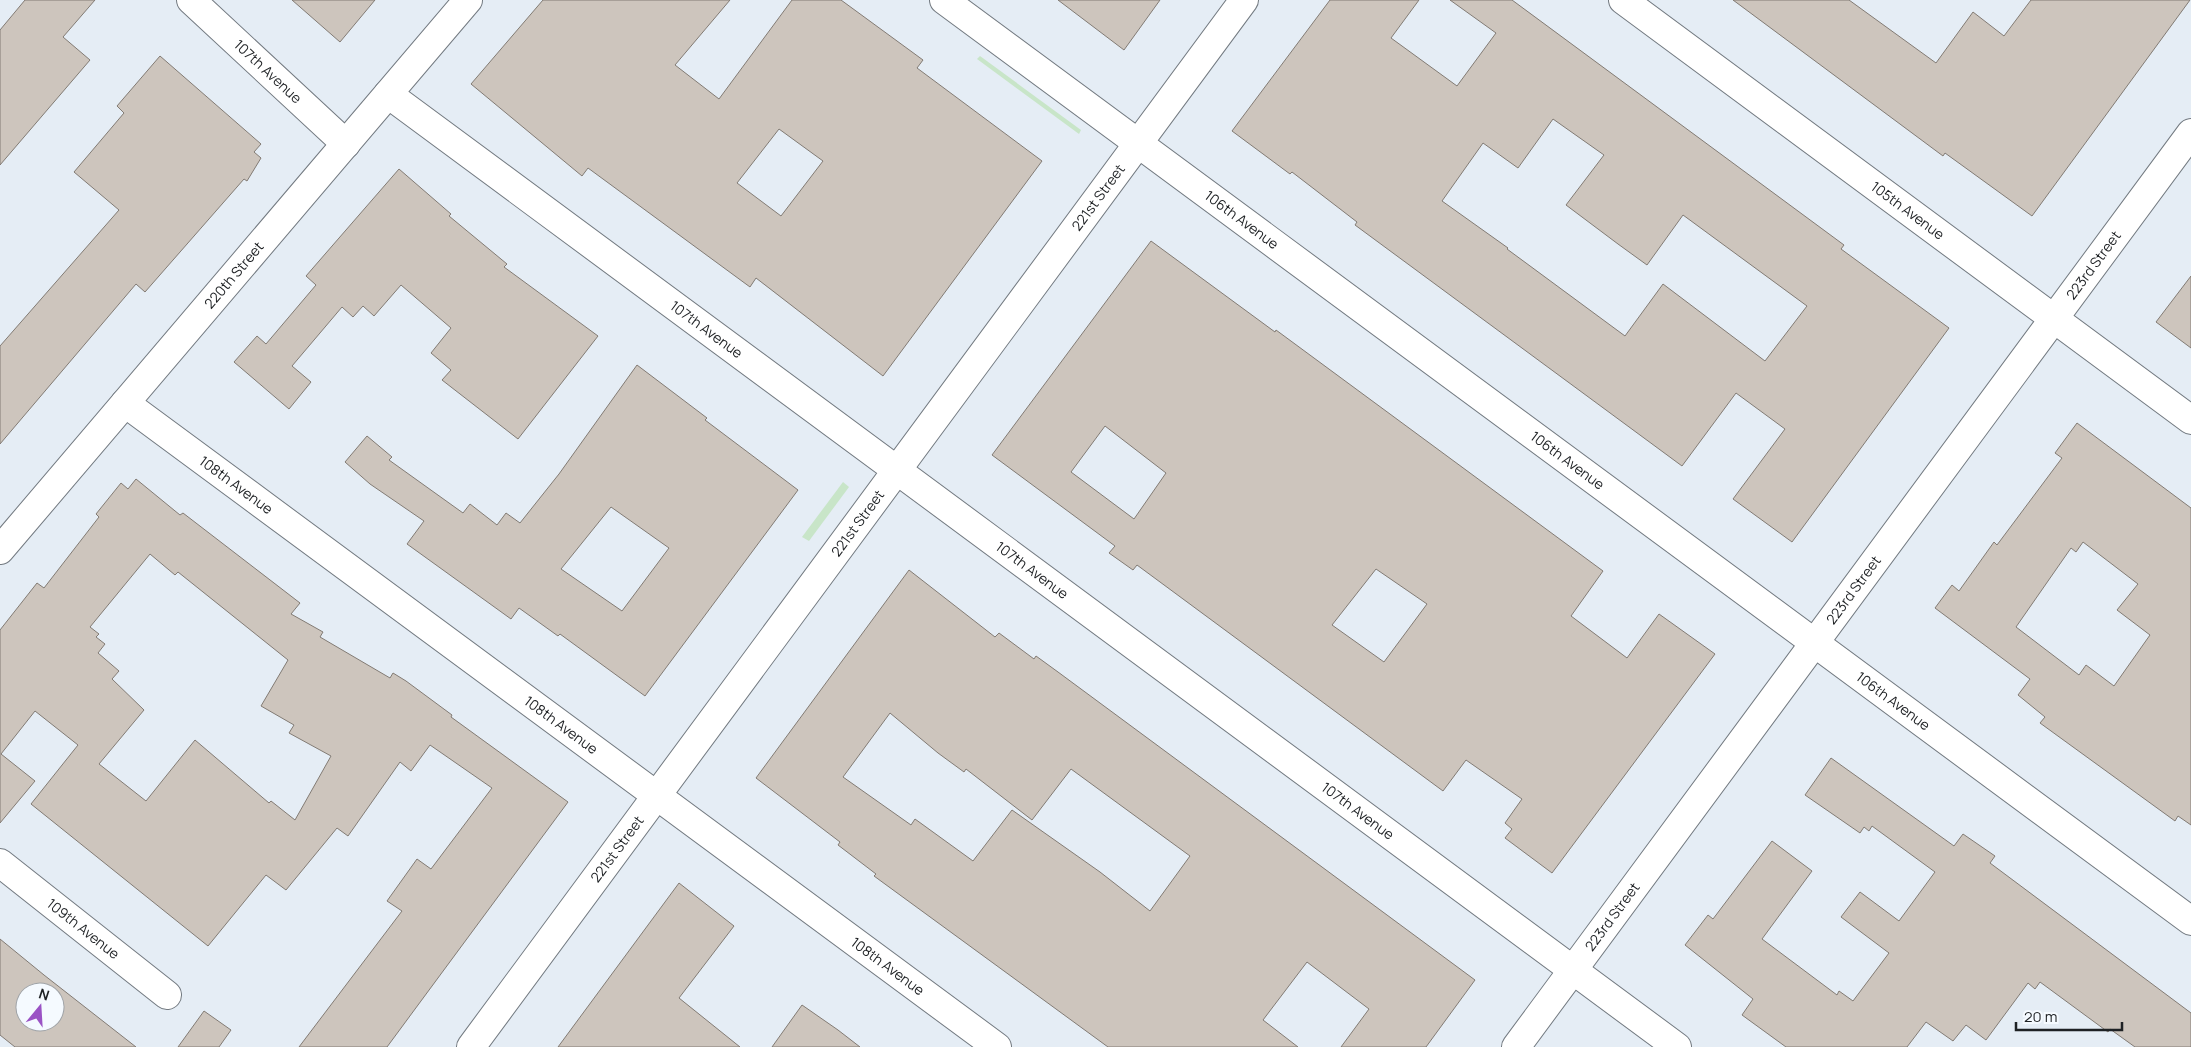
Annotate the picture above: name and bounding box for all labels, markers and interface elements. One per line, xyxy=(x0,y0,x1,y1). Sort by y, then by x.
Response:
street label: 107th Avenue xyxy=(230,35,306,107)
street label: 221st Street xyxy=(1067,160,1129,234)
street label: 105th Avenue xyxy=(1867,177,1948,244)
street label: 106th Avenue xyxy=(1201,186,1283,253)
street label: 223rd Street xyxy=(2061,226,2125,303)
street label: 220th Street xyxy=(200,237,268,312)
street label: 107th Avenue xyxy=(667,296,747,362)
street label: 106th Avenue xyxy=(1527,426,1609,494)
street label: 108th Avenue xyxy=(196,451,277,518)
street label: 221st Street xyxy=(826,485,888,560)
street label: 107th Avenue xyxy=(992,537,1073,603)
street label: 223rd Street xyxy=(1821,551,1885,628)
street label: 106th Avenue xyxy=(1853,667,1934,734)
street label: 108th Avenue xyxy=(521,691,602,758)
street label: 107th Avenue xyxy=(1318,777,1398,844)
street label: 221st Street xyxy=(586,811,648,886)
street label: 223rd Street xyxy=(1580,878,1644,955)
street label: 109th Avenue xyxy=(43,894,124,963)
street label: 108th Avenue xyxy=(847,932,928,999)
north arrow xyxy=(15,982,65,1032)
text: N xyxy=(36,984,52,1005)
scale bar xyxy=(2016,1000,2122,1032)
text: 20 m xyxy=(2024,1006,2057,1027)

